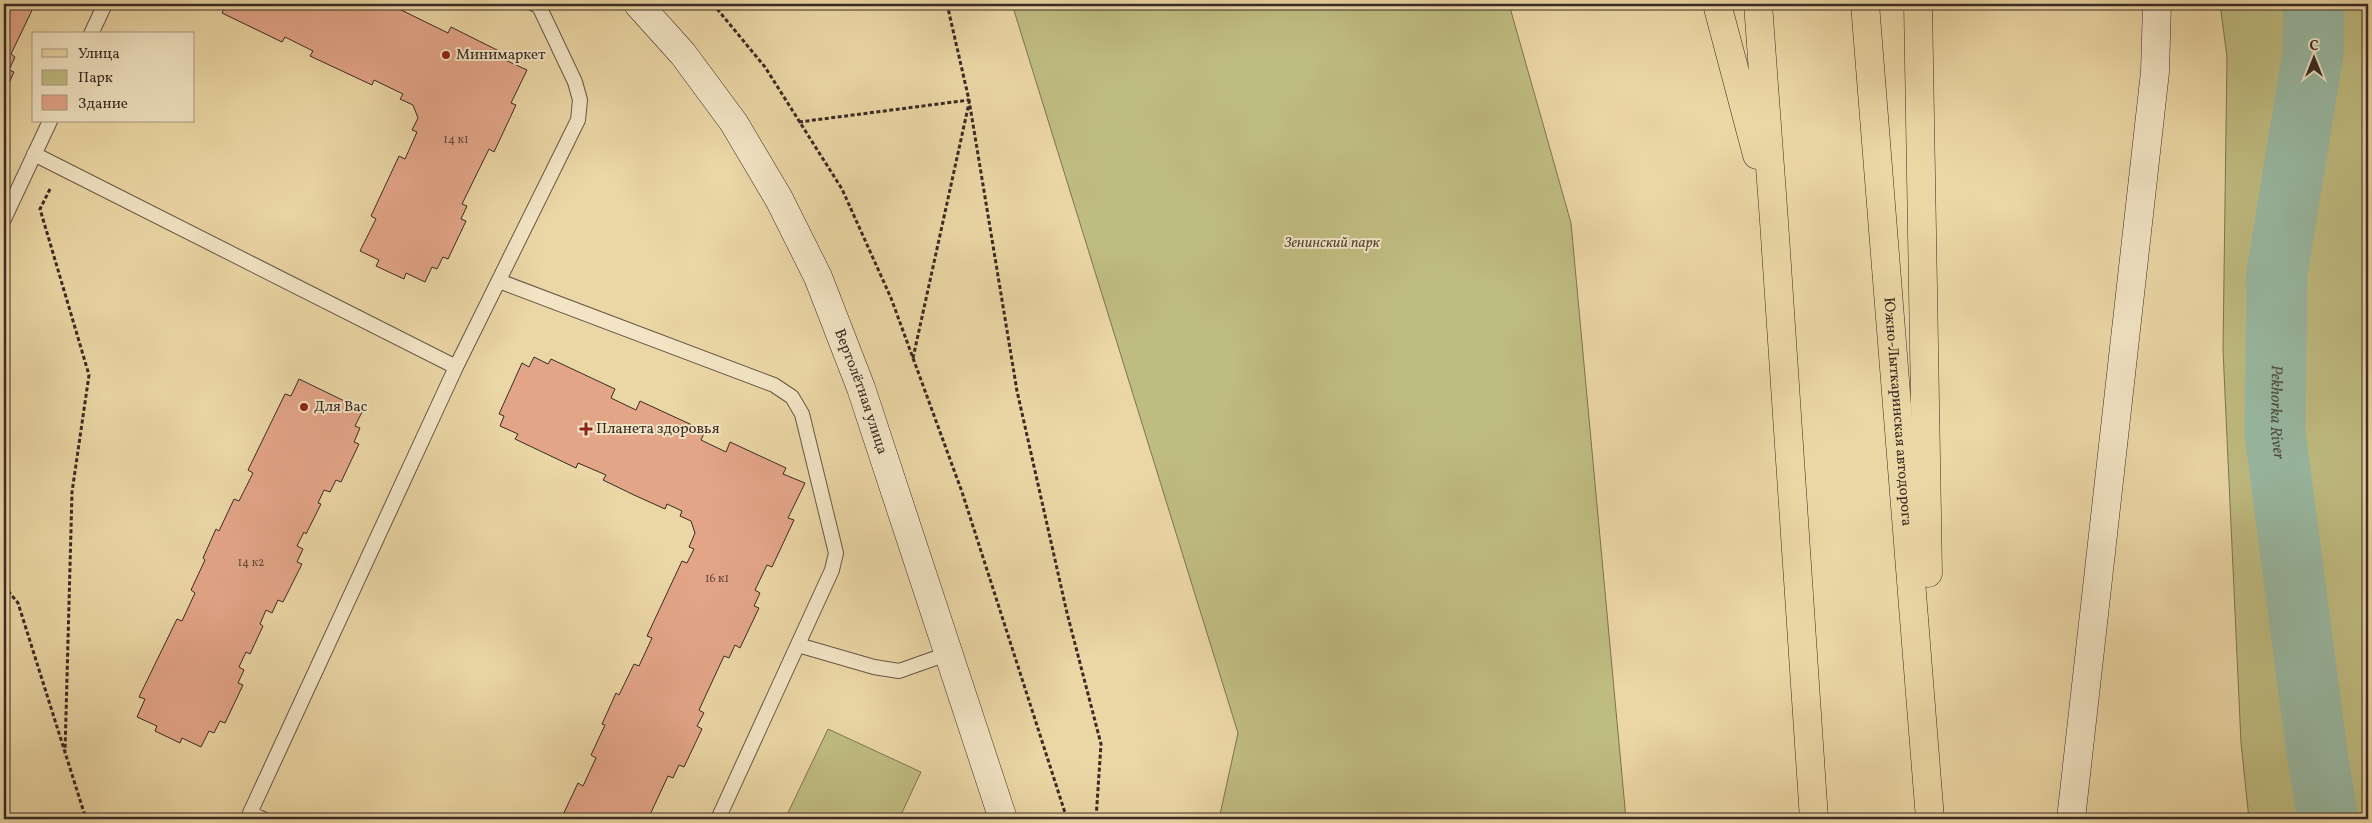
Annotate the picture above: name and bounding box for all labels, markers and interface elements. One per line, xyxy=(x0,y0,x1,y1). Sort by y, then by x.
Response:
legend xyxy=(32,32,195,122)
north arrow xyxy=(2290,32,2340,82)
text: С xyxy=(2309,37,2319,56)
text: Улица xyxy=(78,44,120,65)
place label: Минимаркет xyxy=(456,45,546,66)
marker: Минимаркет xyxy=(440,49,452,61)
text: Парк xyxy=(78,68,113,89)
text: Здание xyxy=(78,94,128,115)
house number: 14 к1 xyxy=(443,132,469,148)
park label: Зенинский парк xyxy=(1283,233,1381,254)
street label: Южно-Лыткаринская автодорога xyxy=(1878,296,1917,527)
street label: Вертолётная улица xyxy=(829,326,893,457)
water label: Pekhorka River xyxy=(2264,365,2289,462)
place label: Для Вас xyxy=(314,397,368,418)
marker: Для Вас xyxy=(298,401,310,413)
place label: Планета здоровья xyxy=(596,419,720,440)
marker: Планета здоровья xyxy=(580,423,592,435)
house number: 14 к2 xyxy=(237,555,265,571)
house number: 16 к1 xyxy=(705,571,729,587)

